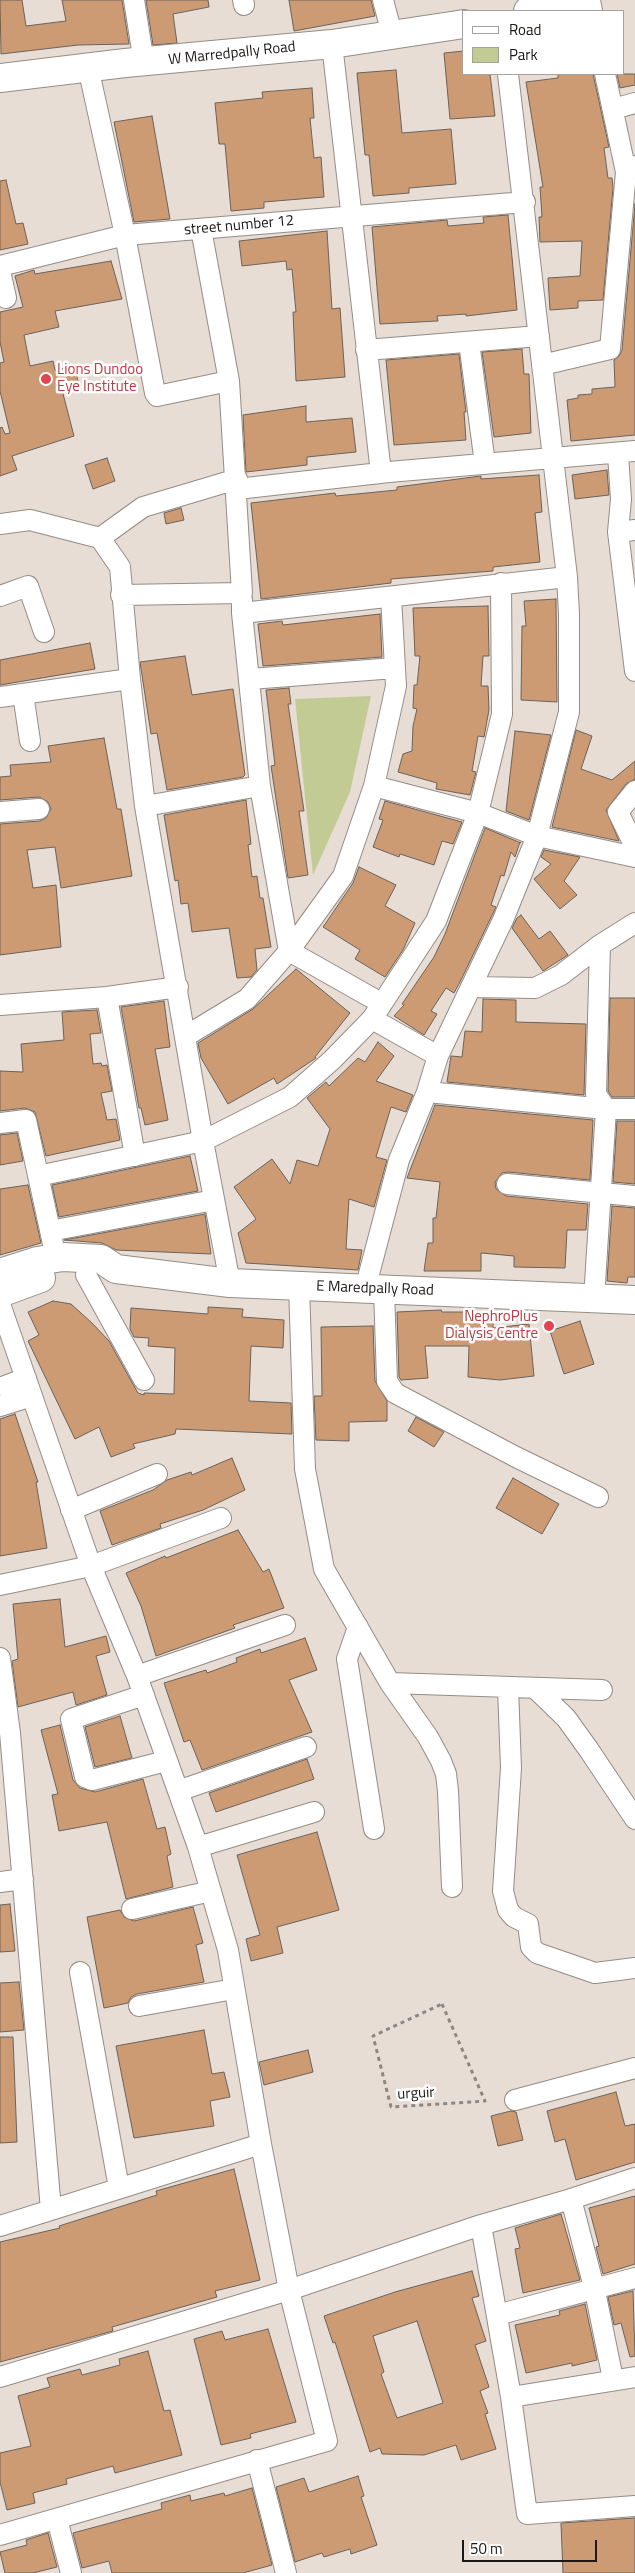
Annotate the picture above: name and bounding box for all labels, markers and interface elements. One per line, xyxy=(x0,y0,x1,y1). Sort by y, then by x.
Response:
legend xyxy=(462,10,625,75)
text: Road xyxy=(509,18,541,41)
street label: W Marredpally Road xyxy=(168,38,296,70)
text: Park xyxy=(509,43,538,66)
street label: street number 12 xyxy=(183,212,295,240)
place label: Lions Dundoo Eye Institute xyxy=(57,361,143,396)
marker: Lions Dundoo Eye Institute xyxy=(39,372,53,386)
street label: E Maredpally Road xyxy=(316,1278,434,1300)
place label: NephroPlus Dialysis Centre xyxy=(445,1308,538,1343)
marker: NephroPlus Dialysis Centre xyxy=(542,1319,556,1333)
street label: urguir xyxy=(397,2084,435,2104)
scale bar xyxy=(465,2530,600,2562)
text: 50 m xyxy=(470,2537,503,2560)

